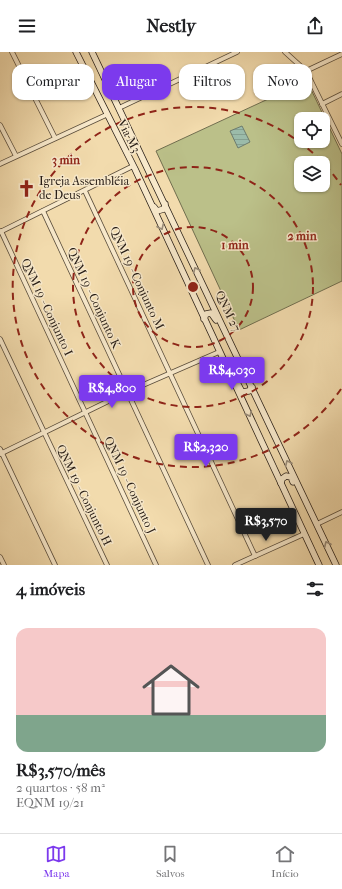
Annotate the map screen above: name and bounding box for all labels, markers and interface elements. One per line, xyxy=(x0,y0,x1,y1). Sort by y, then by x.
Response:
icon: menu xyxy=(16,15,38,37)
icon: share xyxy=(304,15,326,37)
text: Nestly xyxy=(146,16,196,37)
chip: Comprar xyxy=(12,64,94,100)
chip: Alugar xyxy=(102,64,171,100)
chip: Filtros xyxy=(179,64,245,100)
chip: Novo xyxy=(253,64,312,100)
map controls xyxy=(294,112,330,192)
button: locate xyxy=(294,112,330,148)
street label: Via M3 xyxy=(114,116,143,155)
text: 3 min xyxy=(52,153,81,168)
button: layers xyxy=(294,156,330,192)
place label: Igreja Assembléia de Deus xyxy=(39,174,130,202)
church icon: Igreja Assembléia de Deus xyxy=(16,178,36,198)
one-way arrow xyxy=(156,223,164,230)
street label: QNM 19 - Conjunto M xyxy=(107,224,167,332)
text: 2 min xyxy=(287,229,318,243)
text: 1 min xyxy=(221,238,250,252)
street label: QNM 19 - Conjunto K xyxy=(64,245,124,352)
street label: QNM 19 - Conjunto I xyxy=(18,256,76,358)
one-way arrow xyxy=(193,266,201,274)
centre of rings xyxy=(186,280,200,294)
street label: QNM 27 xyxy=(212,288,244,334)
pin: R$4,030 xyxy=(195,357,269,391)
text: R$4,030 xyxy=(209,362,255,377)
pin: R$4,800 xyxy=(75,375,149,409)
text: R$4,800 xyxy=(88,380,136,395)
one-way arrow xyxy=(244,410,252,418)
street label: QNM 19 - Conjunto J xyxy=(101,434,159,536)
pin: R$2,320 xyxy=(169,434,243,468)
text: R$2,320 xyxy=(183,439,229,454)
street label: QNM 19 - Conjunto H xyxy=(53,442,115,548)
one-way arrow xyxy=(285,460,293,467)
pin: R$3,570 xyxy=(229,508,303,542)
text: R$3,570 xyxy=(244,513,288,528)
one-way arrow xyxy=(324,541,332,549)
icon: filters xyxy=(304,578,326,600)
text: 4 imóveis xyxy=(16,579,85,599)
icon: home xyxy=(135,654,207,726)
text: R$3,570/mês xyxy=(16,760,105,780)
text: 2 quartos · 58 m² xyxy=(16,780,105,795)
text: EQNM 19/21 xyxy=(16,795,84,810)
tab: Mapa xyxy=(43,843,70,880)
tab: Salvos xyxy=(156,843,185,880)
tab: Início xyxy=(271,843,299,880)

